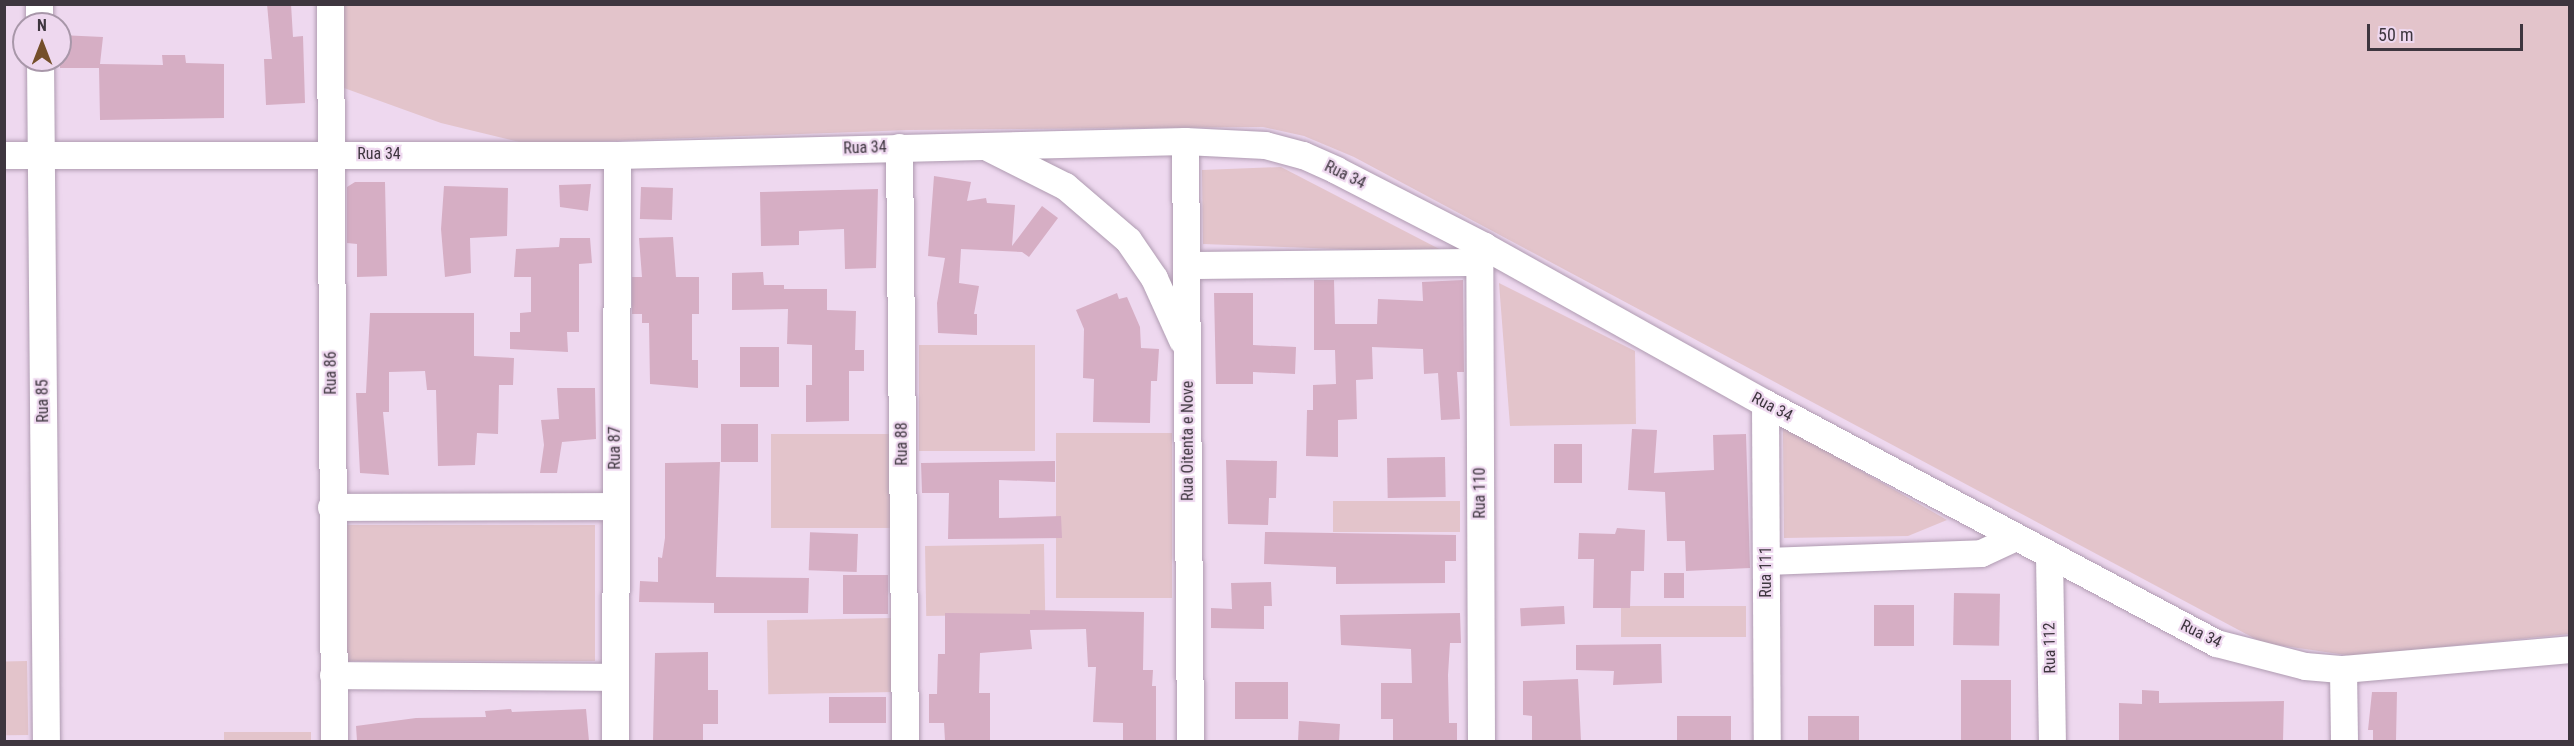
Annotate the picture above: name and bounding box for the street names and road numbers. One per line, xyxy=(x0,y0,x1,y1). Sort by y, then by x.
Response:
street label: Rua 34 xyxy=(843,138,887,158)
street label: Rua 34 xyxy=(357,144,401,164)
street label: Rua 34 xyxy=(1321,157,1369,193)
street label: Rua 86 xyxy=(321,351,341,395)
street label: Rua 85 xyxy=(33,379,53,423)
street label: Rua Oitenta e Nove xyxy=(1178,381,1198,501)
street label: Rua 34 xyxy=(1748,388,1796,426)
street label: Rua 88 xyxy=(892,422,912,466)
street label: Rua 87 xyxy=(605,426,625,470)
street label: Rua 110 xyxy=(1470,467,1490,519)
street label: Rua 111 xyxy=(1756,546,1776,598)
street label: Rua 34 xyxy=(2177,616,2225,652)
street label: Rua 112 xyxy=(2040,622,2060,674)

